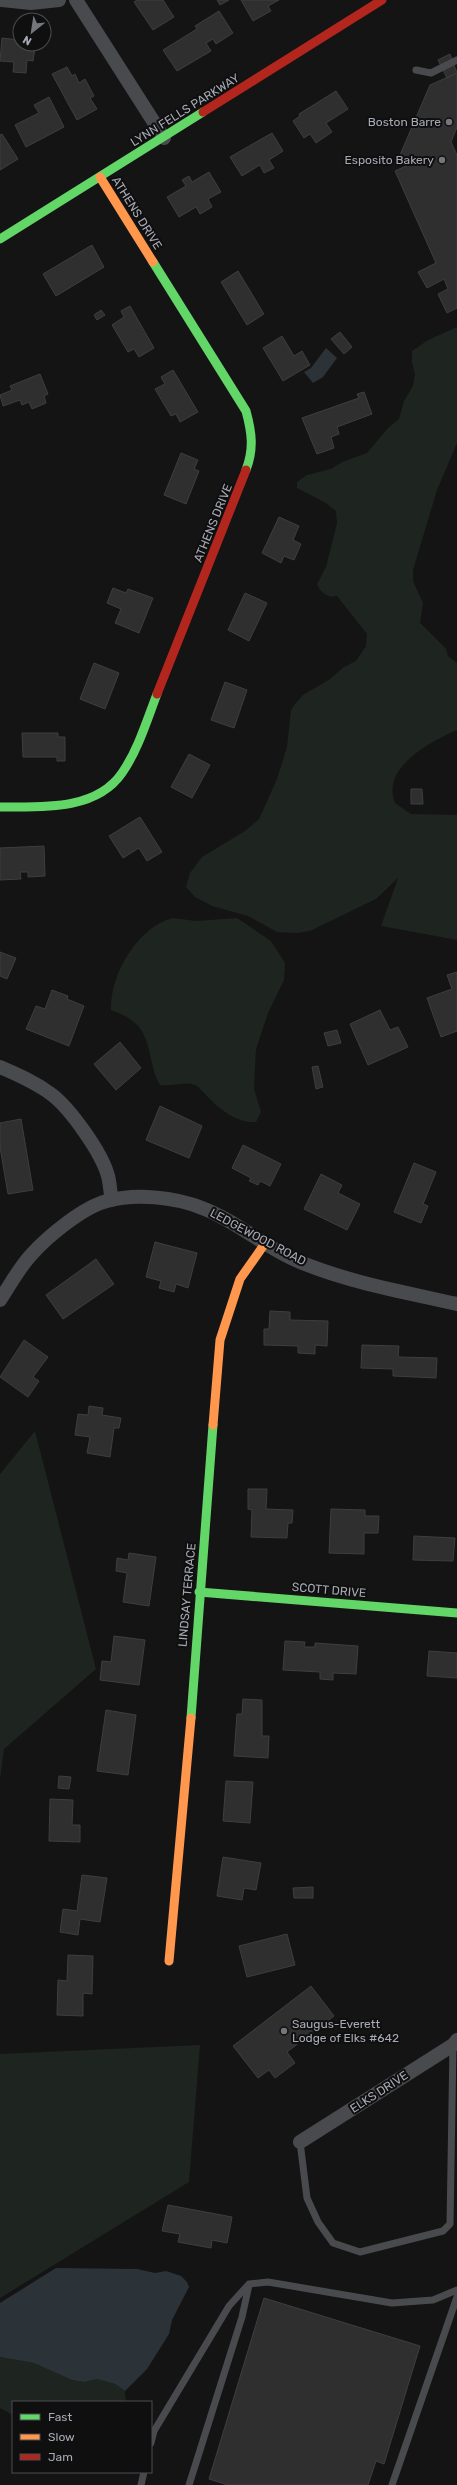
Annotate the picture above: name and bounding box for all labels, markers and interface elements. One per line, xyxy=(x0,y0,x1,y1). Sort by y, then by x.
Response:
north arrow xyxy=(12,12,52,52)
text: N xyxy=(21,33,34,48)
street label: LYNN FELLS PARKWAY xyxy=(128,71,242,149)
place label: Boston Barre xyxy=(368,115,441,129)
marker: Boston Barre xyxy=(444,117,454,127)
place label: Esposito Bakery xyxy=(345,153,434,167)
marker: Esposito Bakery xyxy=(437,155,447,165)
street label: ATHENS DRIVE xyxy=(109,174,165,252)
street label: ATHENS DRIVE xyxy=(191,482,235,564)
street label: LEDGEWOOD ROAD xyxy=(208,1206,308,1268)
street label: LINDSAY TERRACE xyxy=(175,1542,199,1648)
street label: SCOTT DRIVE xyxy=(291,1580,367,1600)
place label: Saugus-Everett Lodge of Elks #642 xyxy=(292,2017,399,2045)
marker: Saugus-Everett Lodge of Elks #642 xyxy=(279,2026,289,2036)
street label: ELKS DRIVE xyxy=(348,2068,410,2116)
legend xyxy=(12,2401,152,2473)
text: Fast xyxy=(48,2410,72,2424)
text: Slow xyxy=(48,2430,75,2444)
text: Jam xyxy=(48,2450,73,2464)

